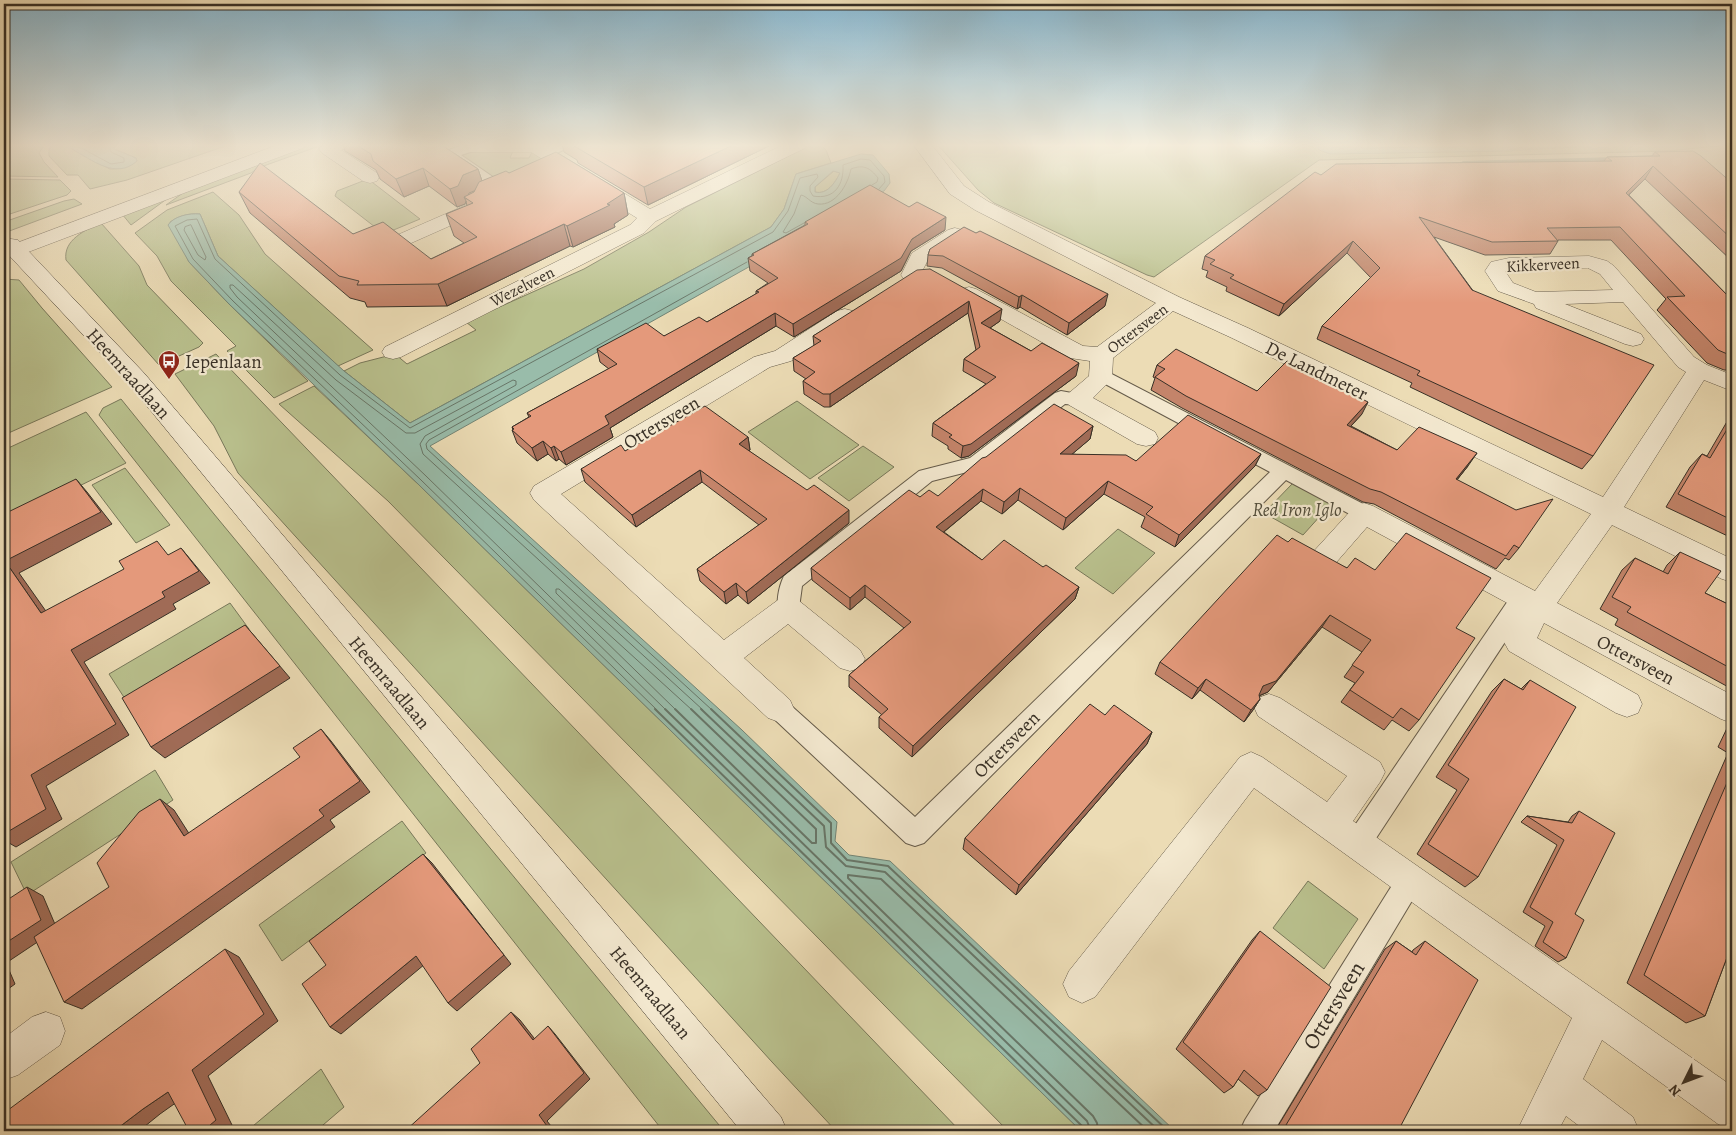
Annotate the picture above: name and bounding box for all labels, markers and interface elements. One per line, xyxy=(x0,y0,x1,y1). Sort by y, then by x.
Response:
street label: Kikkerveen xyxy=(1506,252,1581,278)
street label: Wezelveen xyxy=(486,261,559,313)
street label: Ottersveen xyxy=(1102,298,1173,359)
street label: Heemraadlaan xyxy=(80,322,176,425)
street label: De Landmeter xyxy=(1261,335,1372,407)
bus stop icon: Iepenlaan xyxy=(157,349,181,380)
place label: Iepenlaan xyxy=(185,349,262,375)
street label: Ottersveen xyxy=(619,390,705,456)
park label: Red Iron Iglo xyxy=(1252,497,1342,523)
street label: Ottersveen xyxy=(1592,629,1679,691)
street label: Heemraadlaan xyxy=(342,630,436,735)
street label: Ottersveen xyxy=(968,706,1046,784)
street label: Heemraadlaan xyxy=(603,940,697,1045)
street label: Ottersveen xyxy=(1296,956,1372,1055)
north arrow xyxy=(1658,1058,1708,1108)
text: N xyxy=(1664,1080,1685,1101)

